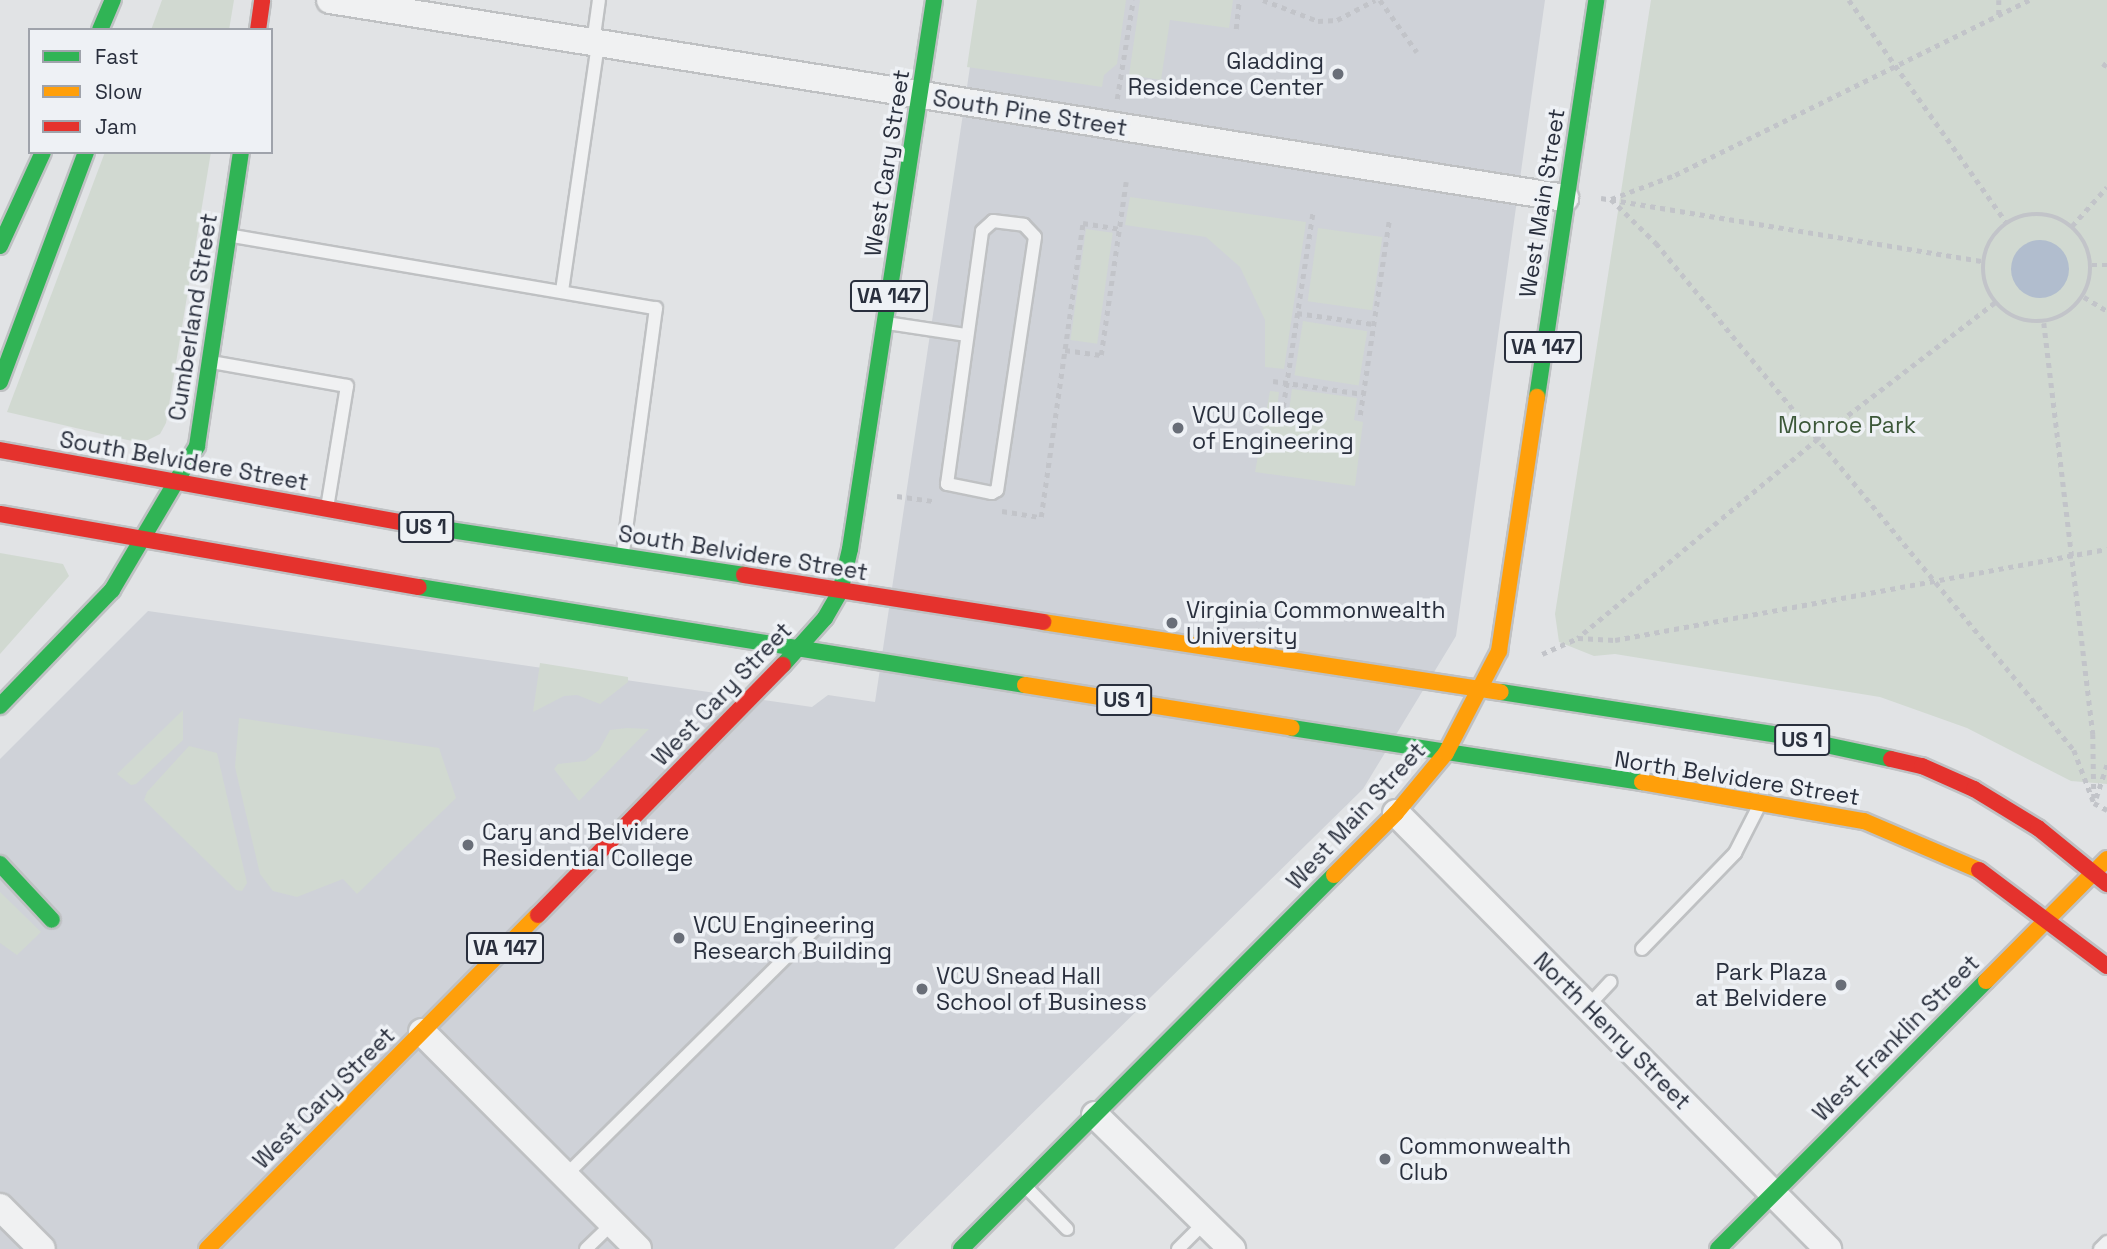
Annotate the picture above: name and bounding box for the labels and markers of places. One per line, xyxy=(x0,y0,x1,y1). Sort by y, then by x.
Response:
place label: Gladding Residence Center xyxy=(1128,47,1324,101)
marker: Gladding Residence Center xyxy=(1330,66,1346,82)
place label: VCU College of Engineering xyxy=(1192,401,1354,455)
marker: VCU College of Engineering xyxy=(1170,420,1186,436)
place label: Virginia Commonwealth University xyxy=(1186,596,1445,650)
marker: Virginia Commonwealth University xyxy=(1164,615,1180,631)
place label: Cary and Belvidere Residential College xyxy=(482,818,693,872)
marker: Cary and Belvidere Residential College xyxy=(460,837,476,853)
place label: VCU Engineering Research Building xyxy=(693,911,892,965)
marker: VCU Engineering Research Building xyxy=(671,930,687,946)
place label: Park Plaza at Belvidere xyxy=(1695,958,1827,1012)
place label: VCU Snead Hall School of Business xyxy=(936,962,1147,1016)
marker: Park Plaza at Belvidere xyxy=(1833,977,1849,993)
marker: VCU Snead Hall School of Business xyxy=(914,981,930,997)
place label: Commonwealth Club xyxy=(1399,1132,1571,1186)
marker: Commonwealth Club xyxy=(1377,1151,1393,1167)

